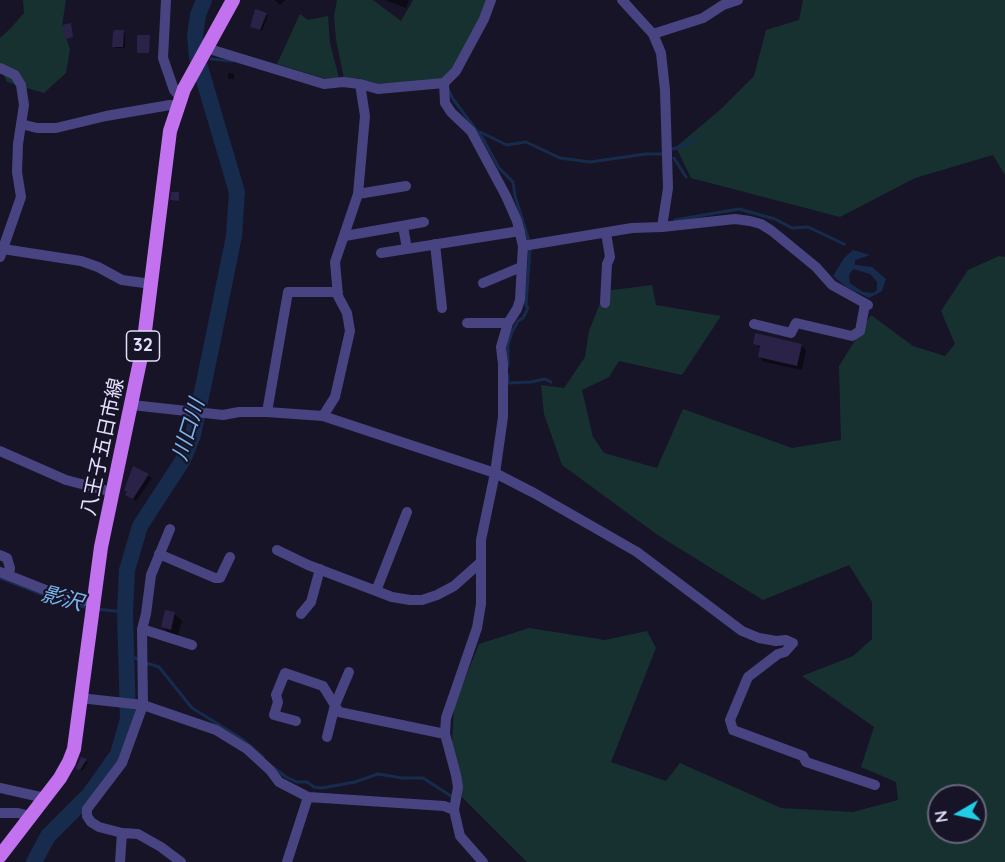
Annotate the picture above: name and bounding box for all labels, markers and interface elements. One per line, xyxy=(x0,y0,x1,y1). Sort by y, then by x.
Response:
road number: 32 xyxy=(126,331,160,361)
street label: 八王子五日市線 xyxy=(77,376,129,518)
water label: 川口川 xyxy=(168,396,210,464)
water label: 影沢 xyxy=(38,581,86,617)
north arrow xyxy=(927,784,987,844)
text: N xyxy=(930,809,952,824)

